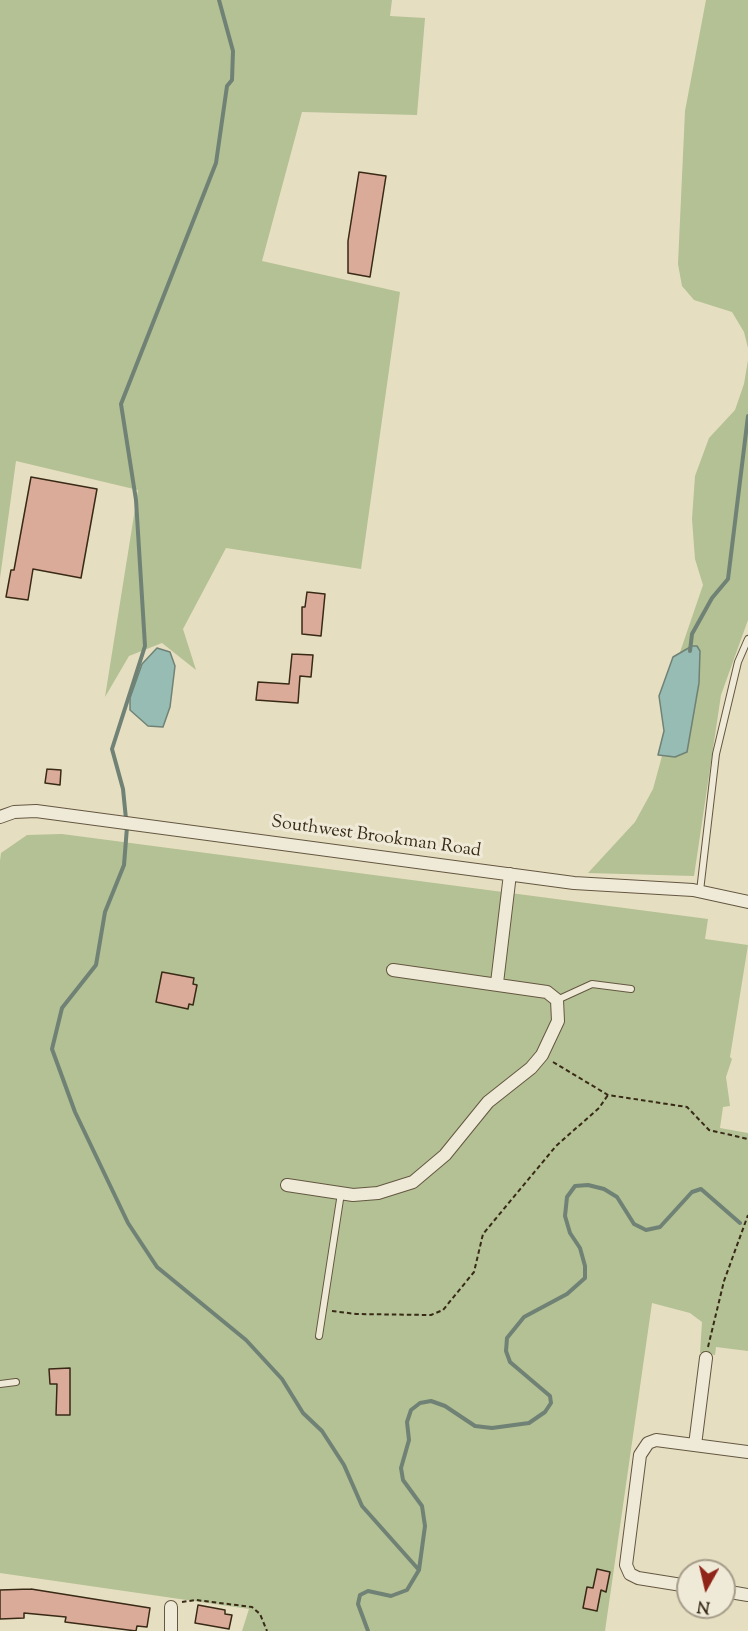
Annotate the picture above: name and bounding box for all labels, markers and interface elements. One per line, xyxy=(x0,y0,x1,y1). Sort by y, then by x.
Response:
street label: Southwest Brookman Road xyxy=(270,813,482,863)
north arrow xyxy=(676,1559,736,1619)
text: N xyxy=(696,1593,712,1618)

